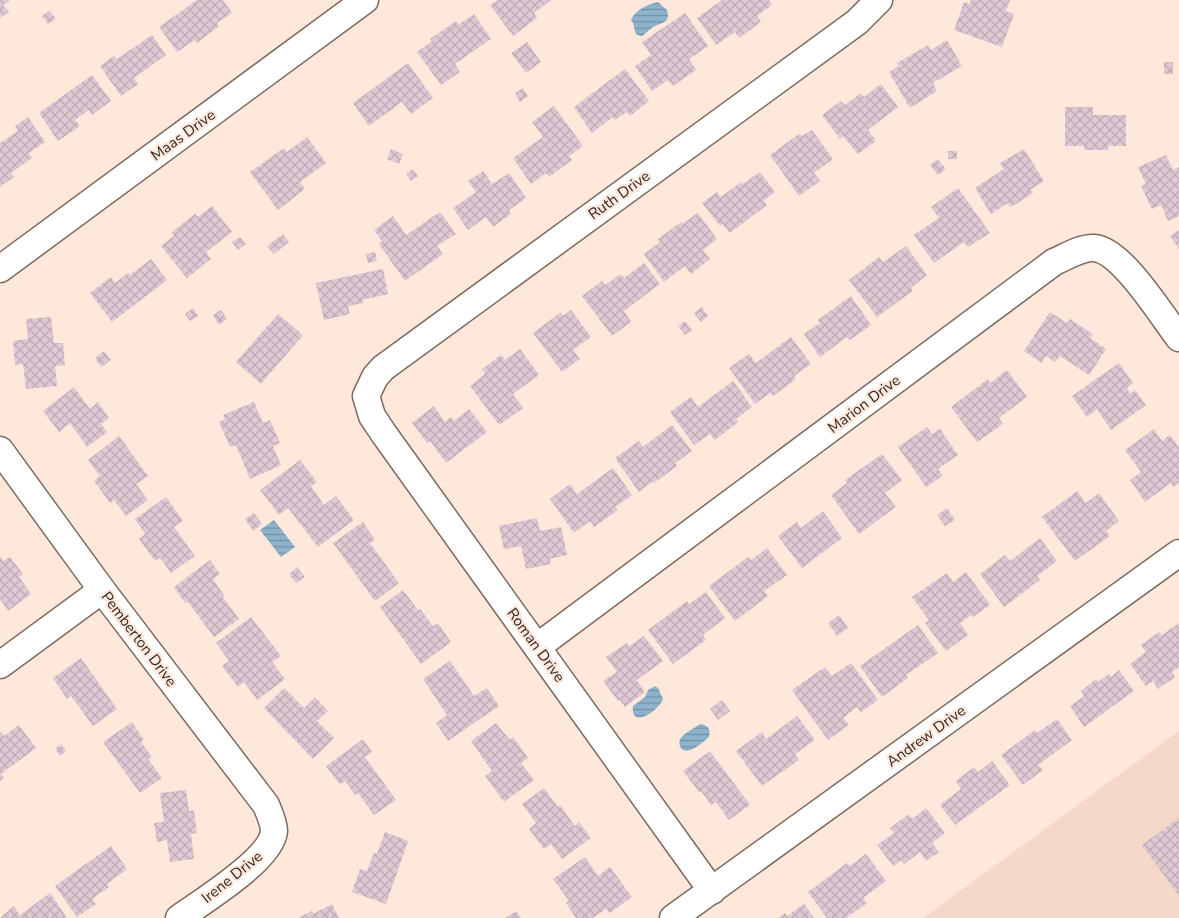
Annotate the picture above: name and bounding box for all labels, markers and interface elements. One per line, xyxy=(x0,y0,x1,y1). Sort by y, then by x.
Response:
street label: Maas Drive xyxy=(147,105,219,165)
street label: Ruth Drive xyxy=(584,166,654,224)
street label: Marion Drive xyxy=(824,370,904,438)
street label: Pemberton Drive xyxy=(97,587,181,691)
street label: Roman Drive xyxy=(502,604,570,686)
street label: Andrew Drive xyxy=(882,700,970,772)
street label: Irene Drive xyxy=(197,846,267,908)

